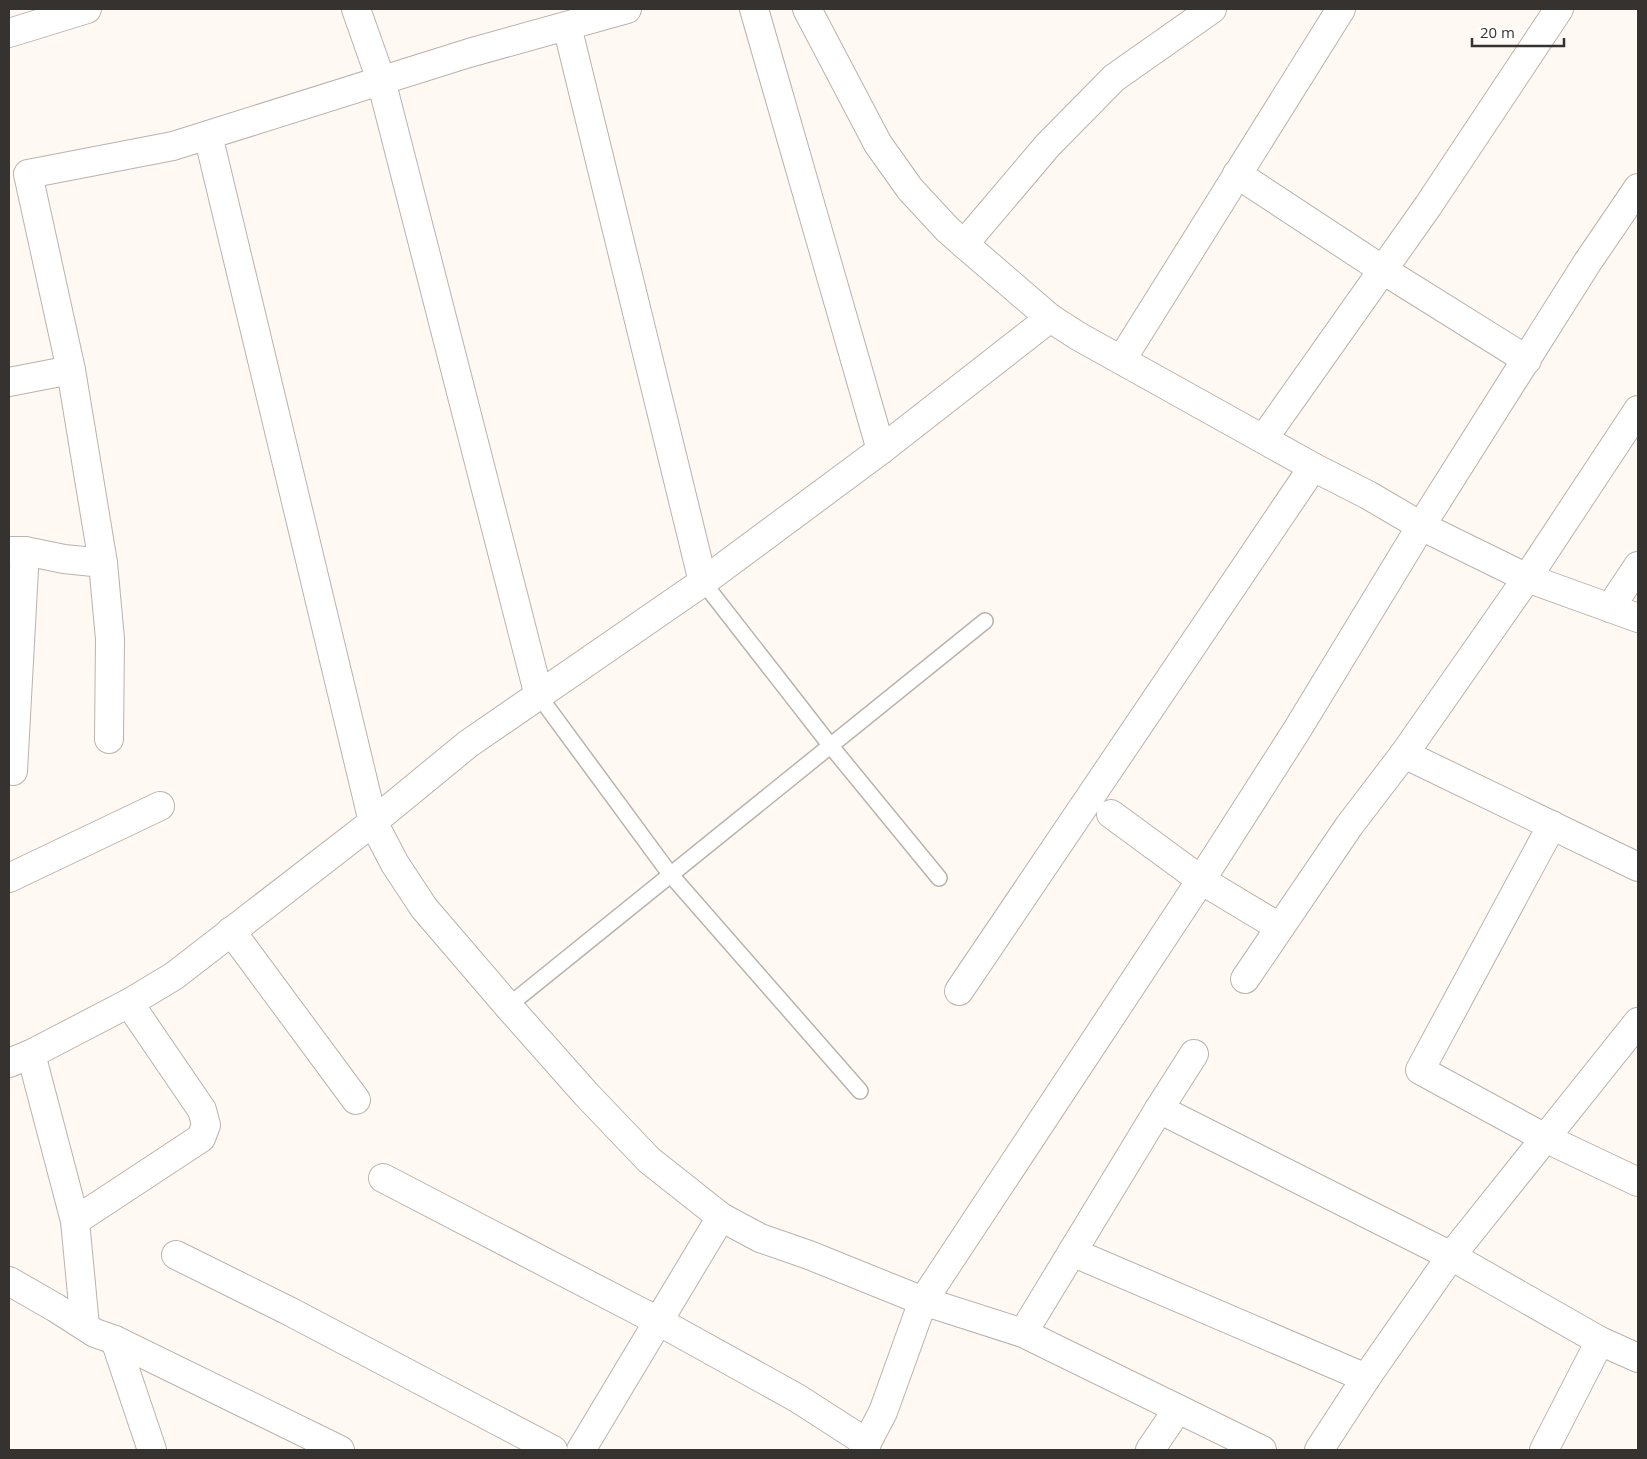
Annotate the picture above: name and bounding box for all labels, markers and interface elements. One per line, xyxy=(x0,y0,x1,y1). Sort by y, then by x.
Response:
scale bar xyxy=(1472,15,1564,47)
text: 20 m xyxy=(1480,22,1515,42)

